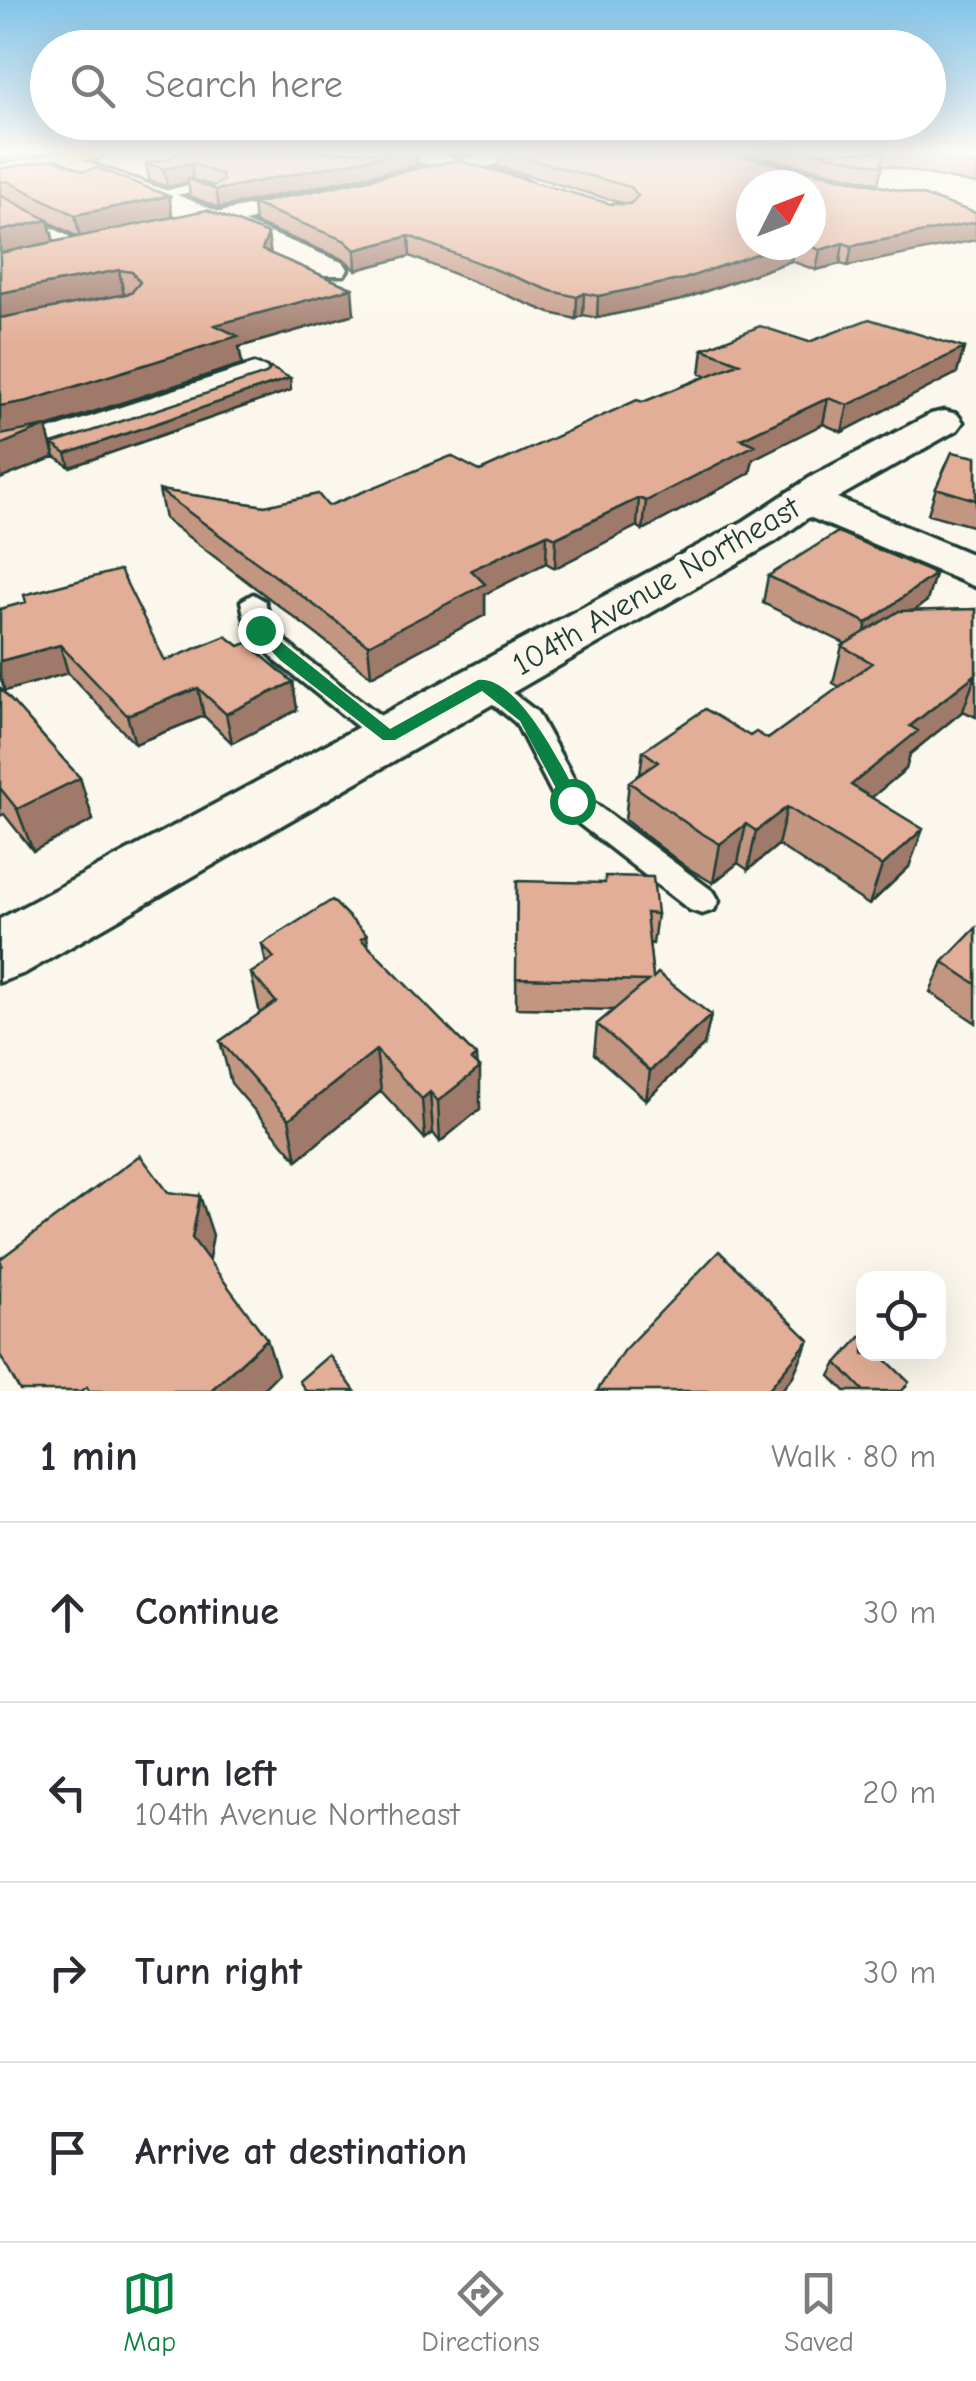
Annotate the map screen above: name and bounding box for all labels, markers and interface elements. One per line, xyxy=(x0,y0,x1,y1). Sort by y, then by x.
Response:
search box xyxy=(30,30,946,140)
icon: search xyxy=(65,58,120,113)
text: Search here xyxy=(145,63,343,107)
north arrow xyxy=(736,170,826,260)
street label: 104th Avenue Northeast xyxy=(506,488,807,683)
route end xyxy=(238,608,284,654)
route start xyxy=(550,779,596,825)
map controls xyxy=(856,1271,946,1361)
button: locate xyxy=(856,1271,946,1361)
text: 1 min xyxy=(40,1432,138,1481)
text: Walk · 80 m xyxy=(771,1438,936,1475)
icon: ahead xyxy=(40,1585,95,1640)
text: Continue xyxy=(135,1590,279,1634)
text: 30 m xyxy=(863,1594,936,1631)
text: Turn left xyxy=(135,1752,276,1796)
icon: left xyxy=(40,1765,95,1820)
text: 20 m xyxy=(863,1774,936,1811)
text: 104th Avenue Northeast xyxy=(135,1796,460,1833)
icon: right xyxy=(40,1945,95,2000)
text: Turn right xyxy=(135,1950,302,1994)
text: 30 m xyxy=(863,1954,936,1991)
icon: arrive xyxy=(40,2125,95,2180)
text: Arrive at destination xyxy=(135,2130,467,2174)
tab: Map xyxy=(122,2266,177,2358)
tab: Directions xyxy=(421,2266,540,2358)
tab: Saved xyxy=(784,2266,854,2358)

